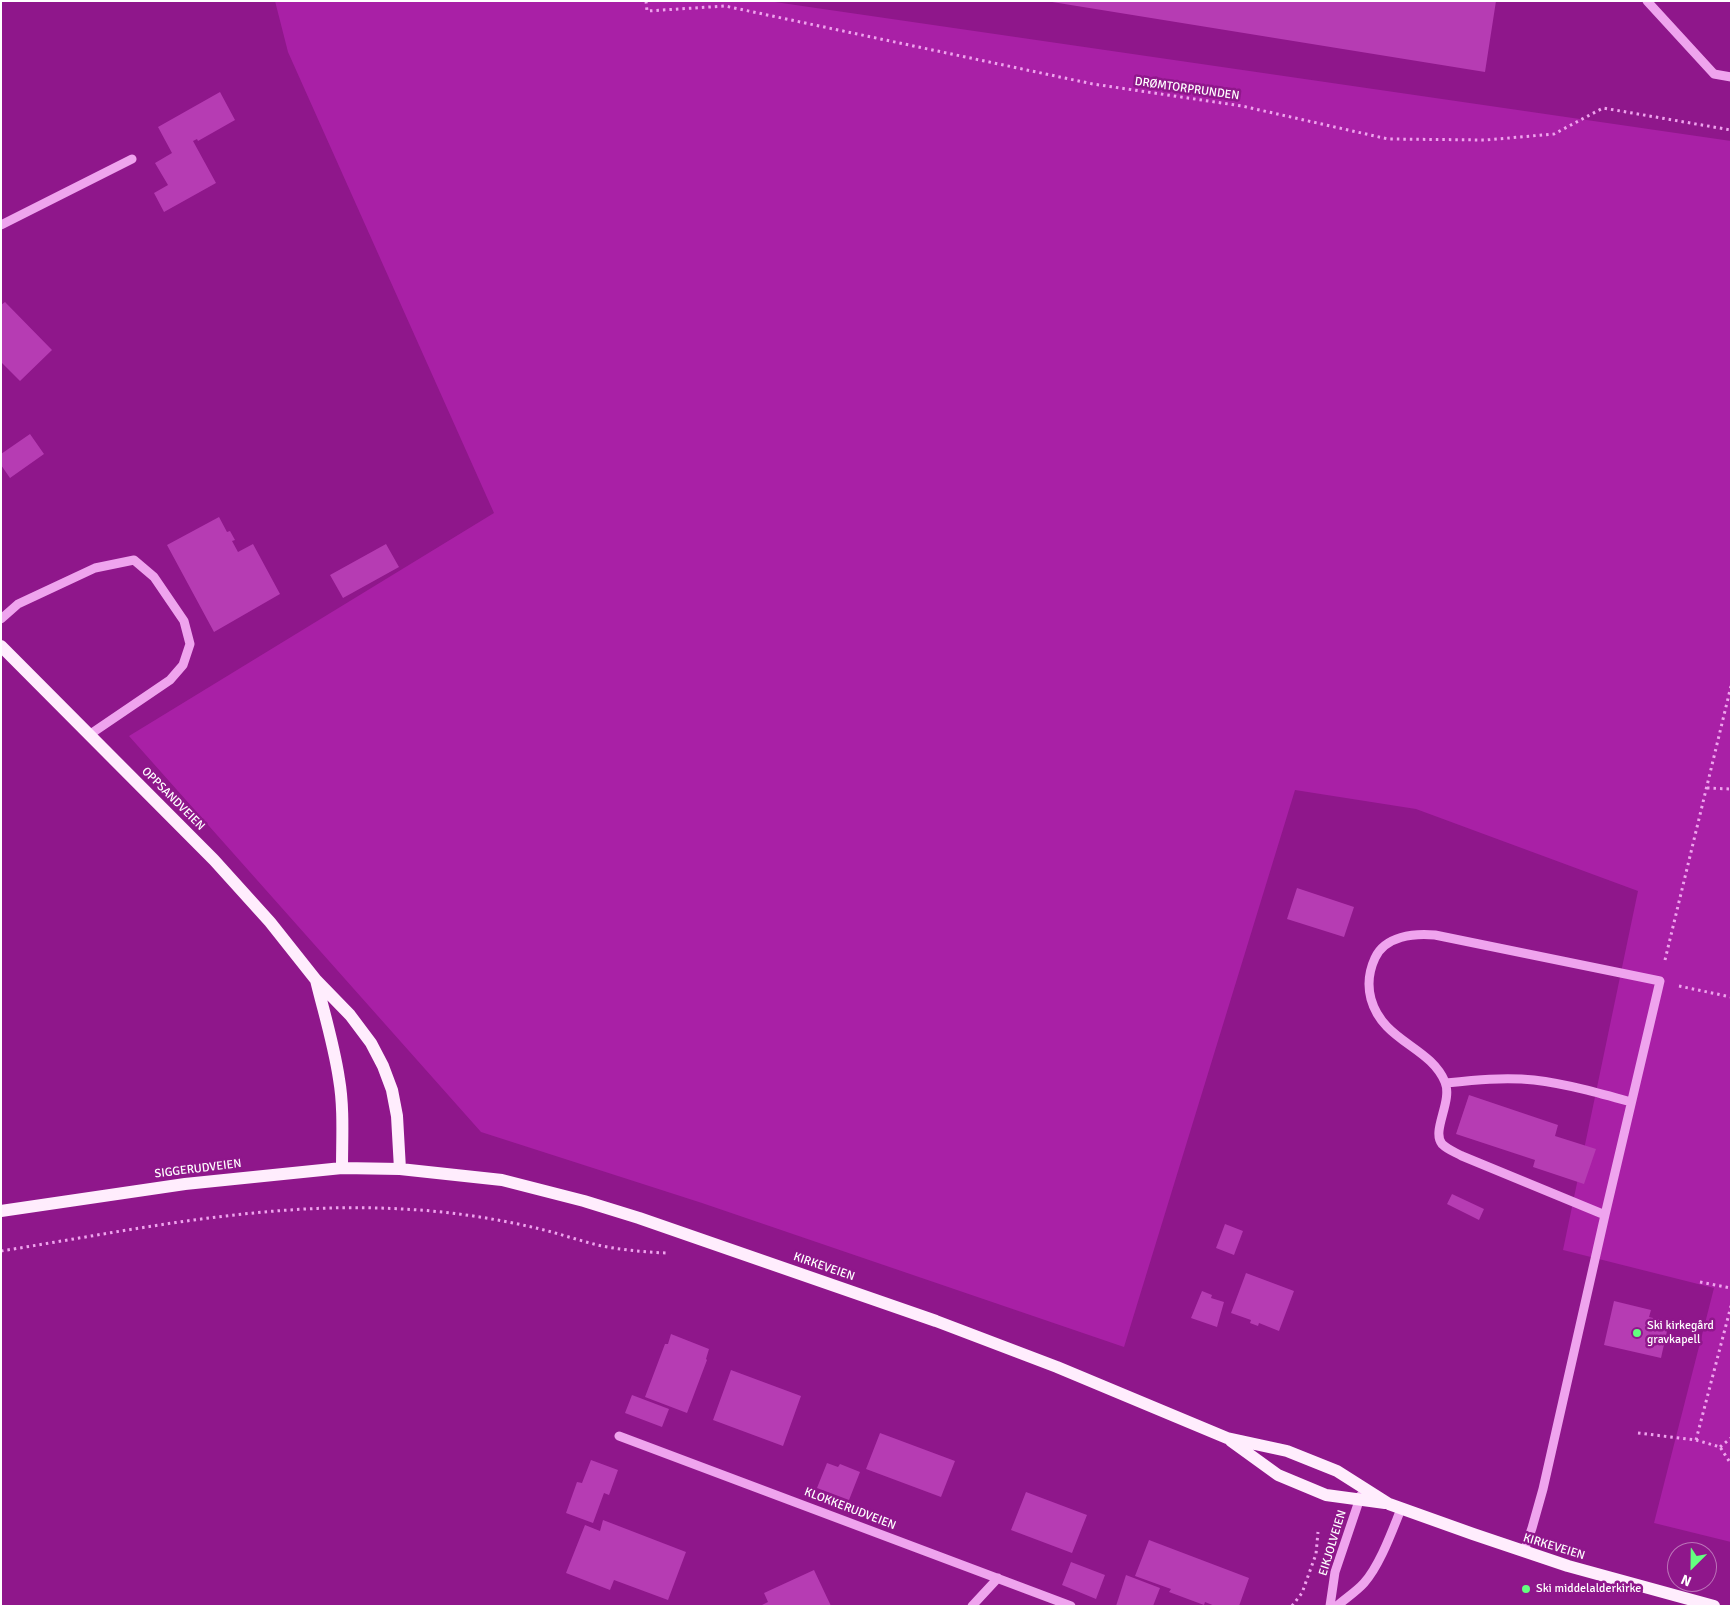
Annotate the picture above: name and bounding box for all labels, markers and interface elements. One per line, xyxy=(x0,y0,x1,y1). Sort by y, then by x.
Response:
street label: DRØMTORPRUNDEN xyxy=(1134,75,1240,103)
street label: OPPSANDVEIEN xyxy=(138,764,208,834)
street label: SIGGERUDVEIEN xyxy=(154,1157,242,1181)
street label: KIRKEVEIEN xyxy=(791,1250,857,1284)
place label: Ski kirkegård gravkapell xyxy=(1647,1319,1714,1347)
marker: Ski kirkegård gravkapell xyxy=(1631,1327,1643,1339)
street label: KLOKKERUDVEIEN xyxy=(802,1485,898,1533)
street label: EIKJOLVEIEN xyxy=(1316,1508,1350,1578)
street label: KIRKEVEIEN xyxy=(1521,1531,1587,1563)
north arrow xyxy=(1667,1542,1717,1592)
text: N xyxy=(1679,1571,1694,1590)
place label: Ski middelalderkirke xyxy=(1536,1582,1641,1596)
marker: Ski middelalderkirke xyxy=(1520,1583,1532,1595)

